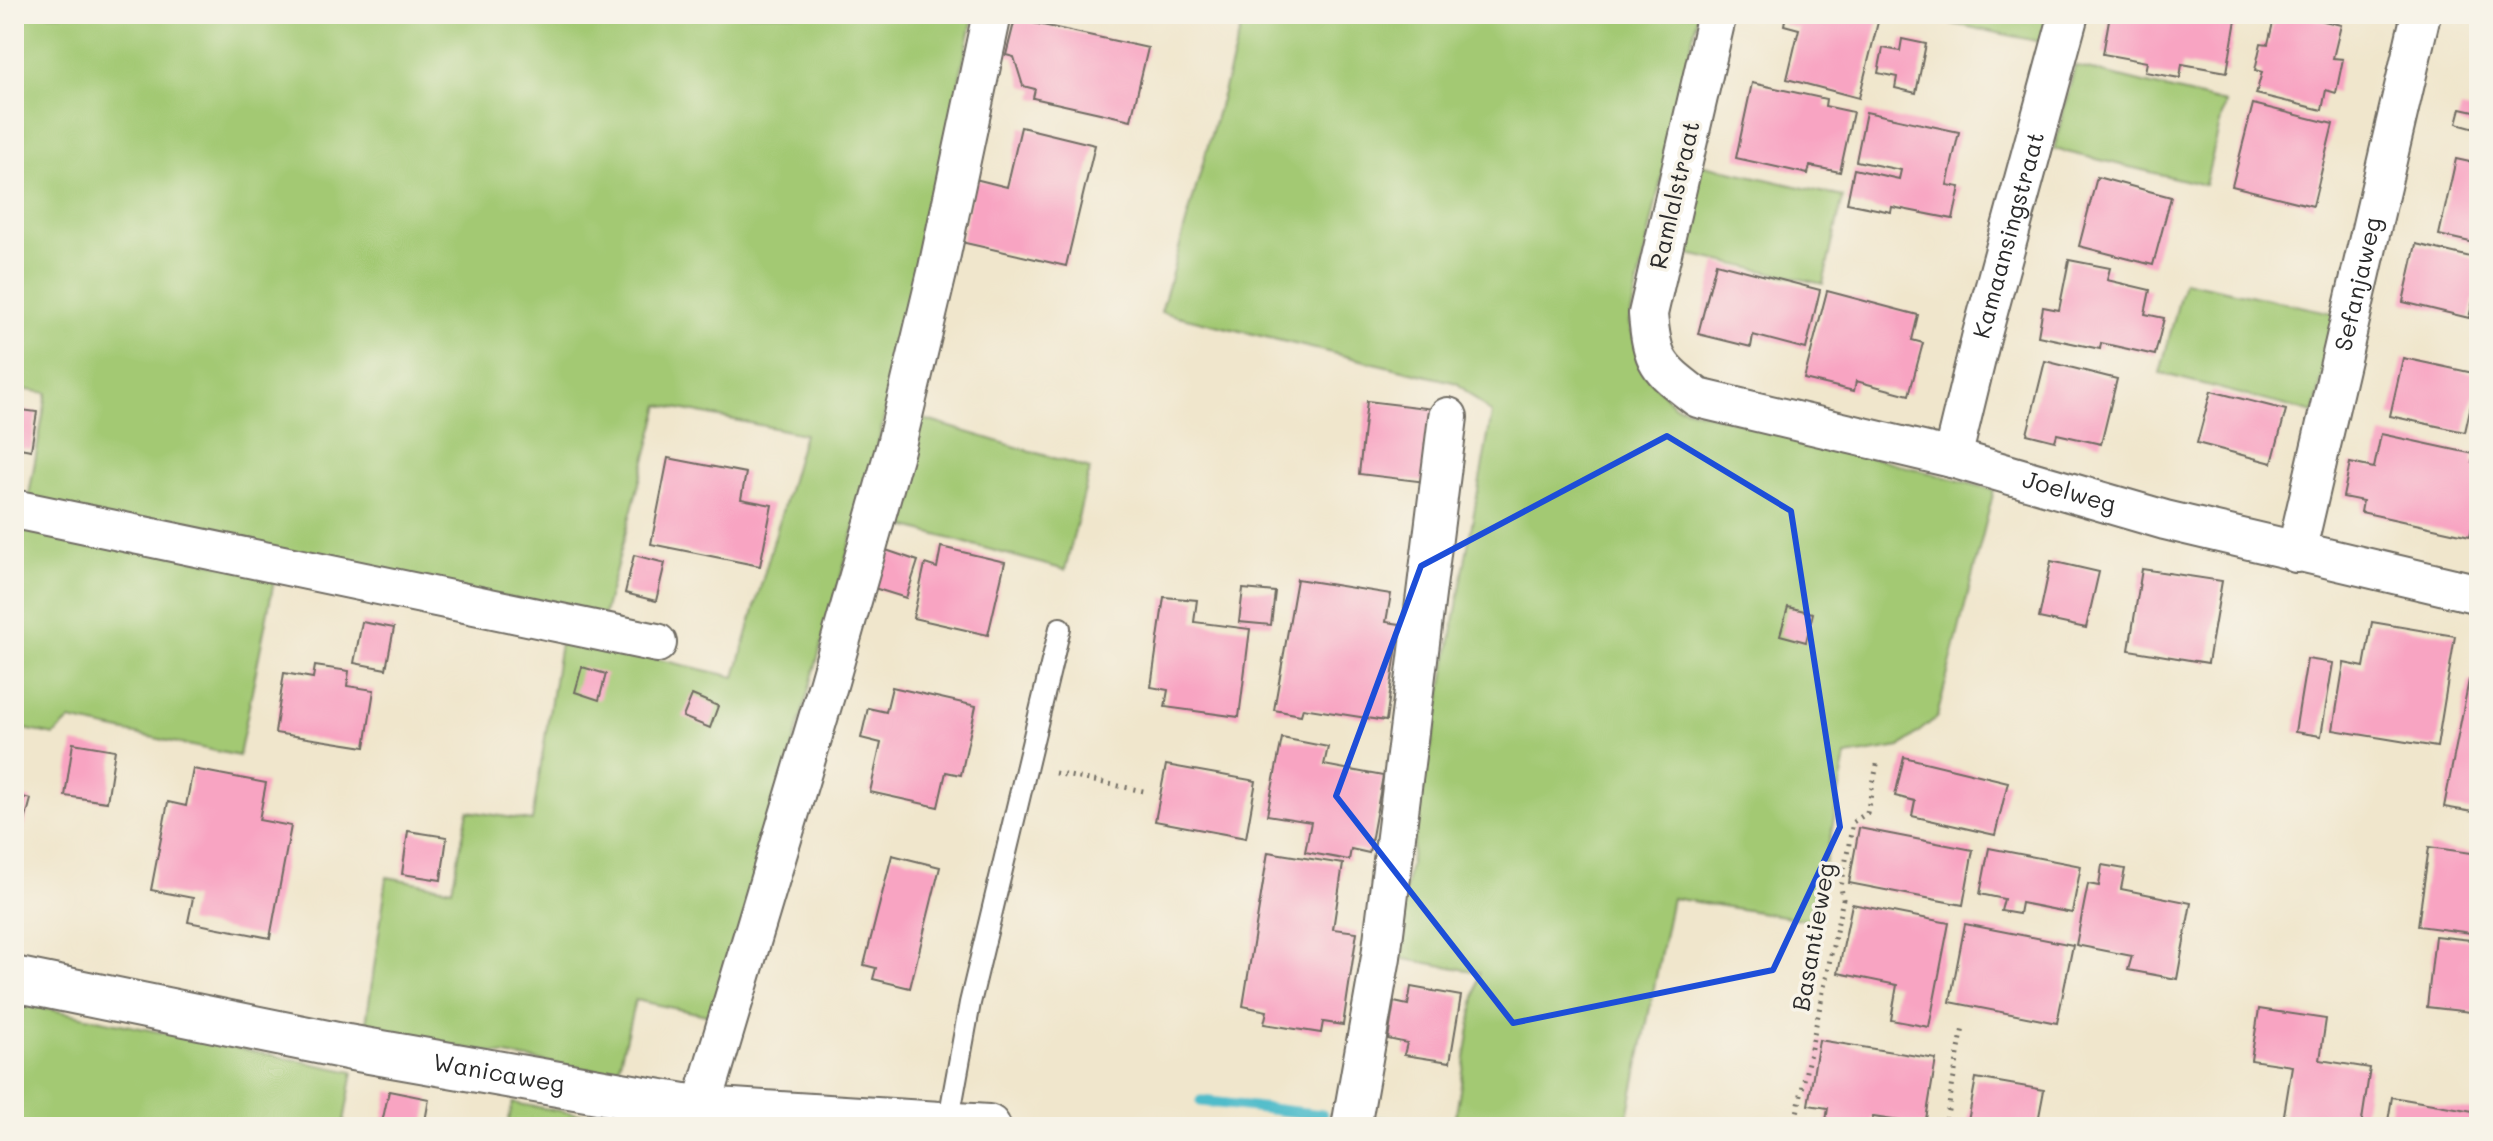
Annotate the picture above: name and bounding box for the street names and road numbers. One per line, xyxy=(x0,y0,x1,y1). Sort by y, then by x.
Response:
street label: Ramlalstraat xyxy=(1641,118,1706,272)
street label: Kamaansingstraat xyxy=(1965,128,2050,342)
street label: Sefanjaweg xyxy=(2326,214,2387,354)
street label: Joelweg xyxy=(2019,462,2120,519)
street label: Basantieweg xyxy=(1784,860,1841,1013)
street label: Wanicaweg xyxy=(431,1045,567,1099)

